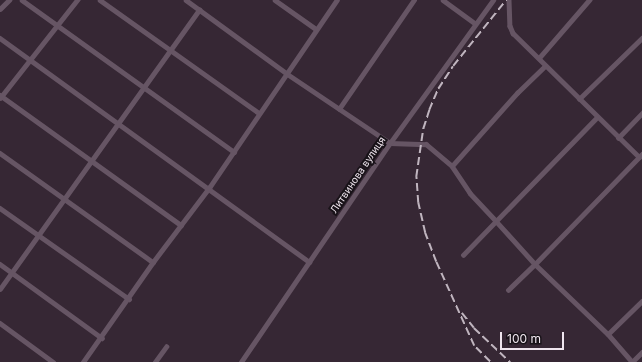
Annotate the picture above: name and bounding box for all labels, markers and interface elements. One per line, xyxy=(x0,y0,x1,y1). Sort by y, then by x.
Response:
street label: Литвинова вулиця xyxy=(328,134,388,216)
scale bar xyxy=(502,324,566,350)
text: 100 m xyxy=(507,331,541,346)

